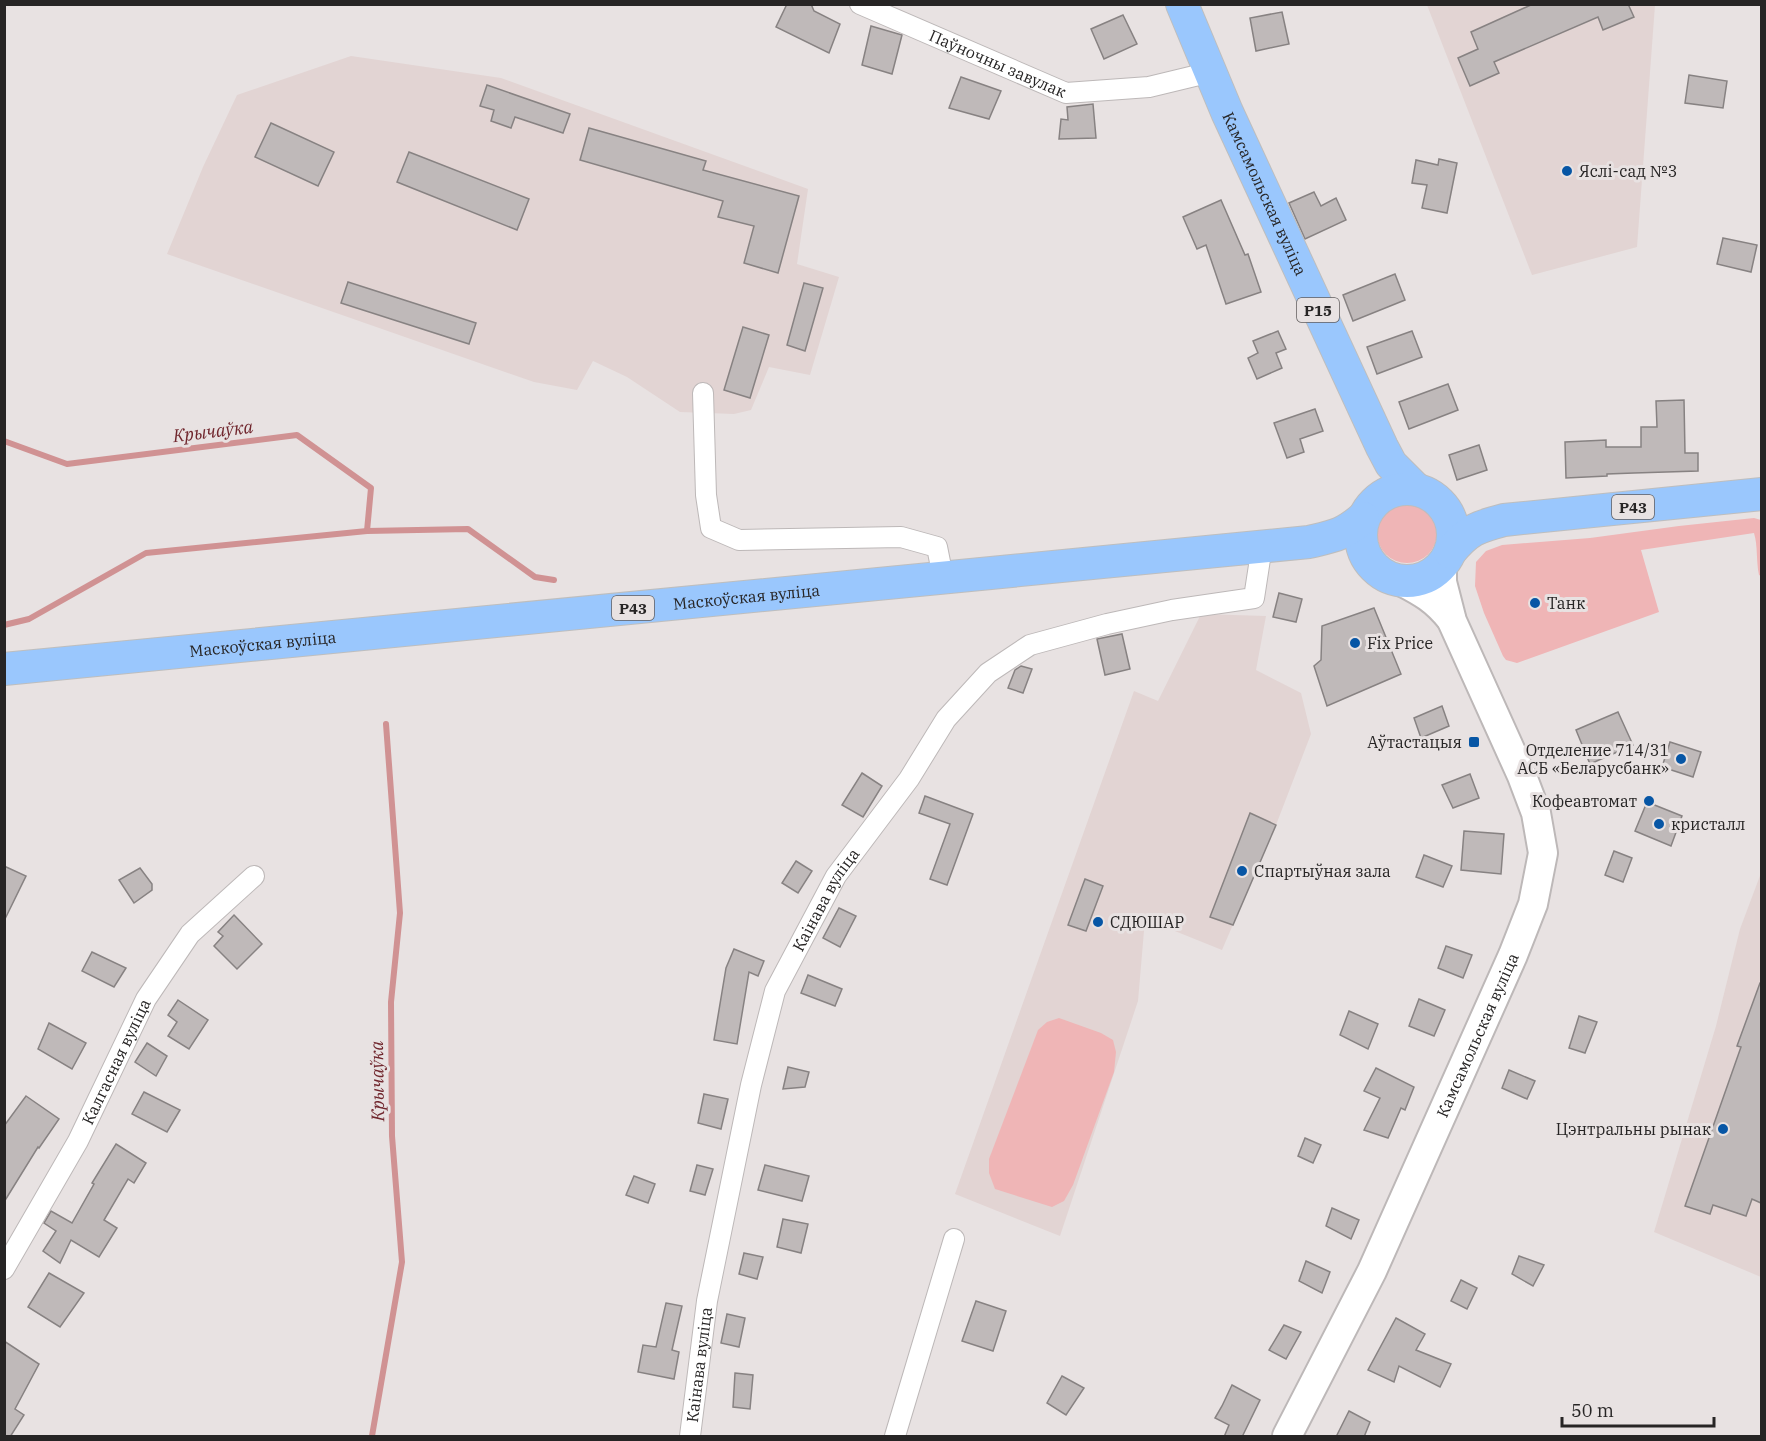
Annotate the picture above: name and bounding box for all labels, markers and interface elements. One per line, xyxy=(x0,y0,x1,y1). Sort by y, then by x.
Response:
street label: Паўночны завулак xyxy=(926,25,1070,102)
street label: Камсамольская вуліца xyxy=(1218,109,1311,279)
place label: Яслі-сад №3 xyxy=(1579,161,1677,181)
marker: Яслі-сад №3 xyxy=(1560,164,1574,178)
road number: Р15 xyxy=(1297,298,1339,322)
water label: Крычаўка xyxy=(171,415,255,447)
road number: Р43 xyxy=(1612,495,1654,519)
street label: Маскоўская вуліца xyxy=(672,580,821,614)
place label: Танк xyxy=(1547,593,1586,613)
road number: Р43 xyxy=(612,596,654,620)
marker: Танк xyxy=(1528,596,1542,610)
street label: Маскоўская вуліца xyxy=(188,627,337,661)
place label: Fix Price xyxy=(1367,633,1433,653)
marker: Fix Price xyxy=(1348,636,1362,650)
place label: Аўтастацыя xyxy=(1367,732,1462,752)
marker: Аўтастацыя xyxy=(1467,735,1481,749)
place label: Отделение 714/31 АСБ «Беларусбанк» xyxy=(1517,740,1669,778)
marker: Отделение 714/31 АСБ «Беларусбанк» xyxy=(1674,752,1688,766)
place label: Кофеавтомат xyxy=(1532,791,1637,811)
marker: Кофеавтомат xyxy=(1642,794,1656,808)
place label: кристалл xyxy=(1671,814,1746,834)
marker: кристалл xyxy=(1652,817,1666,831)
street label: Каінава вуліца xyxy=(788,844,864,955)
place label: Спартыўная зала xyxy=(1254,861,1391,881)
marker: Спартыўная зала xyxy=(1235,864,1249,878)
place label: СДЮШАР xyxy=(1110,912,1184,932)
marker: СДЮШАР xyxy=(1091,915,1105,929)
street label: Камсамольская вуліца xyxy=(1432,949,1523,1120)
street label: Калгасная вуліца xyxy=(77,995,155,1128)
water label: Крычаўка xyxy=(365,1040,389,1122)
place label: Цэнтральны рынак xyxy=(1556,1119,1712,1139)
marker: Цэнтральны рынак xyxy=(1716,1122,1730,1136)
street label: Каінава вуліца xyxy=(682,1305,716,1423)
scale bar xyxy=(1562,1390,1714,1428)
text: 50 m xyxy=(1571,1399,1614,1422)

